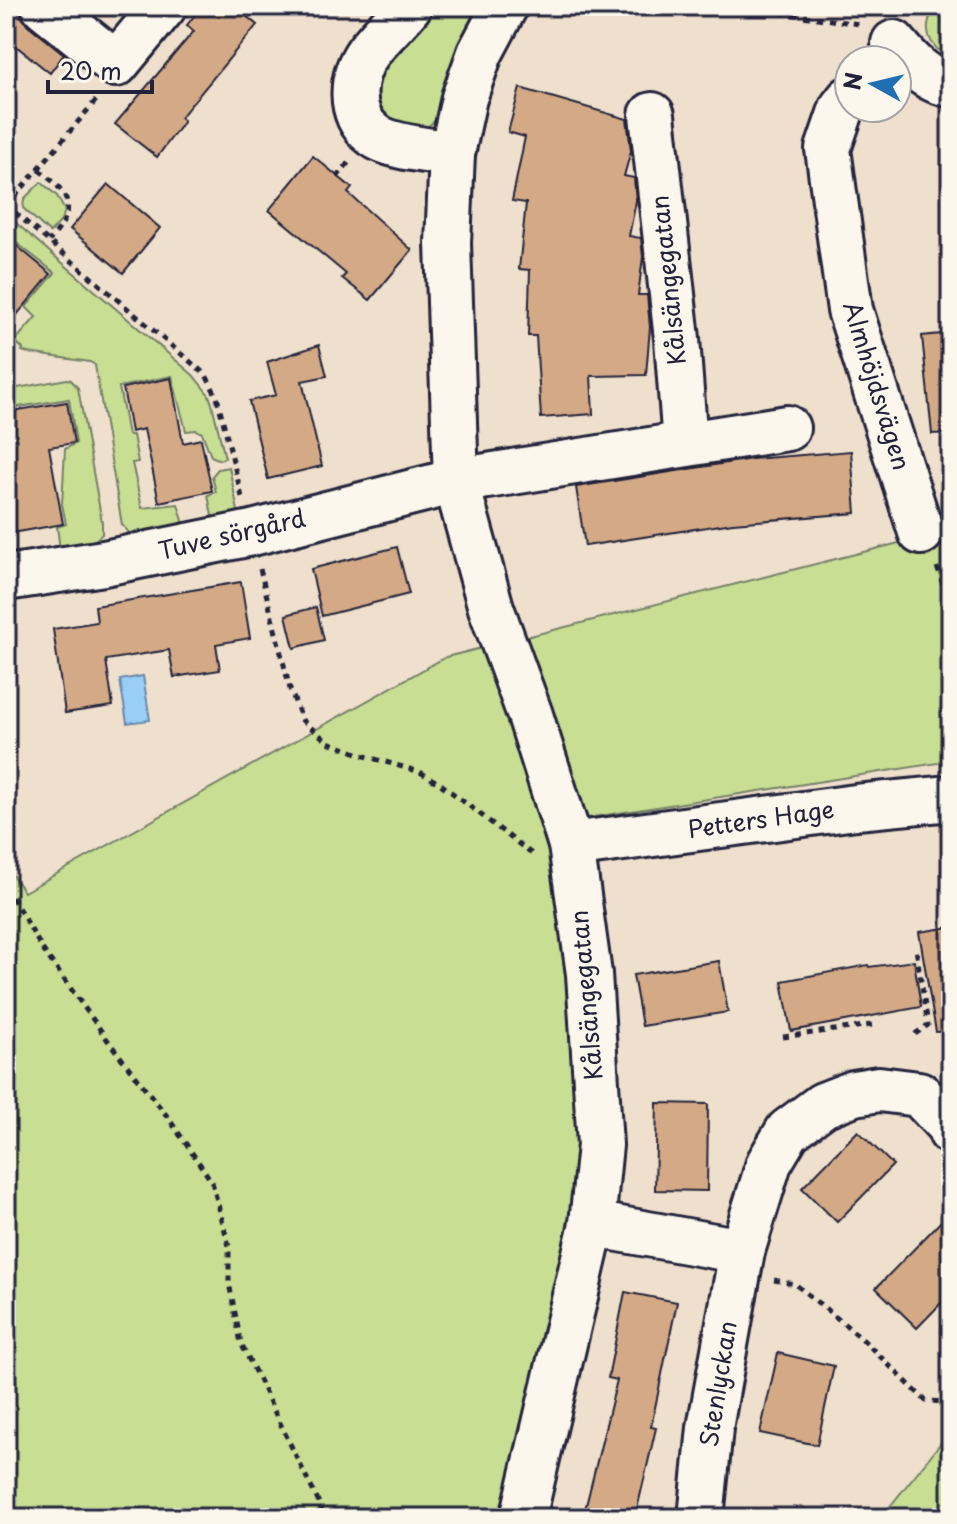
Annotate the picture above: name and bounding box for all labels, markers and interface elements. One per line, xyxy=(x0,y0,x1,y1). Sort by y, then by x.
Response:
scale bar xyxy=(48,44,152,94)
north arrow xyxy=(833,44,913,124)
text: 20 m xyxy=(60,52,122,88)
text: N xyxy=(834,70,869,92)
street label: Kålsängegatan xyxy=(640,194,694,367)
street label: Almhöjdsvägen xyxy=(835,297,921,474)
street label: Tuve sörgård xyxy=(154,499,309,567)
street label: Petters Hage xyxy=(685,790,836,846)
street label: Kålsängegatan xyxy=(560,909,610,1082)
street label: Stenlyckan xyxy=(689,1318,745,1449)

